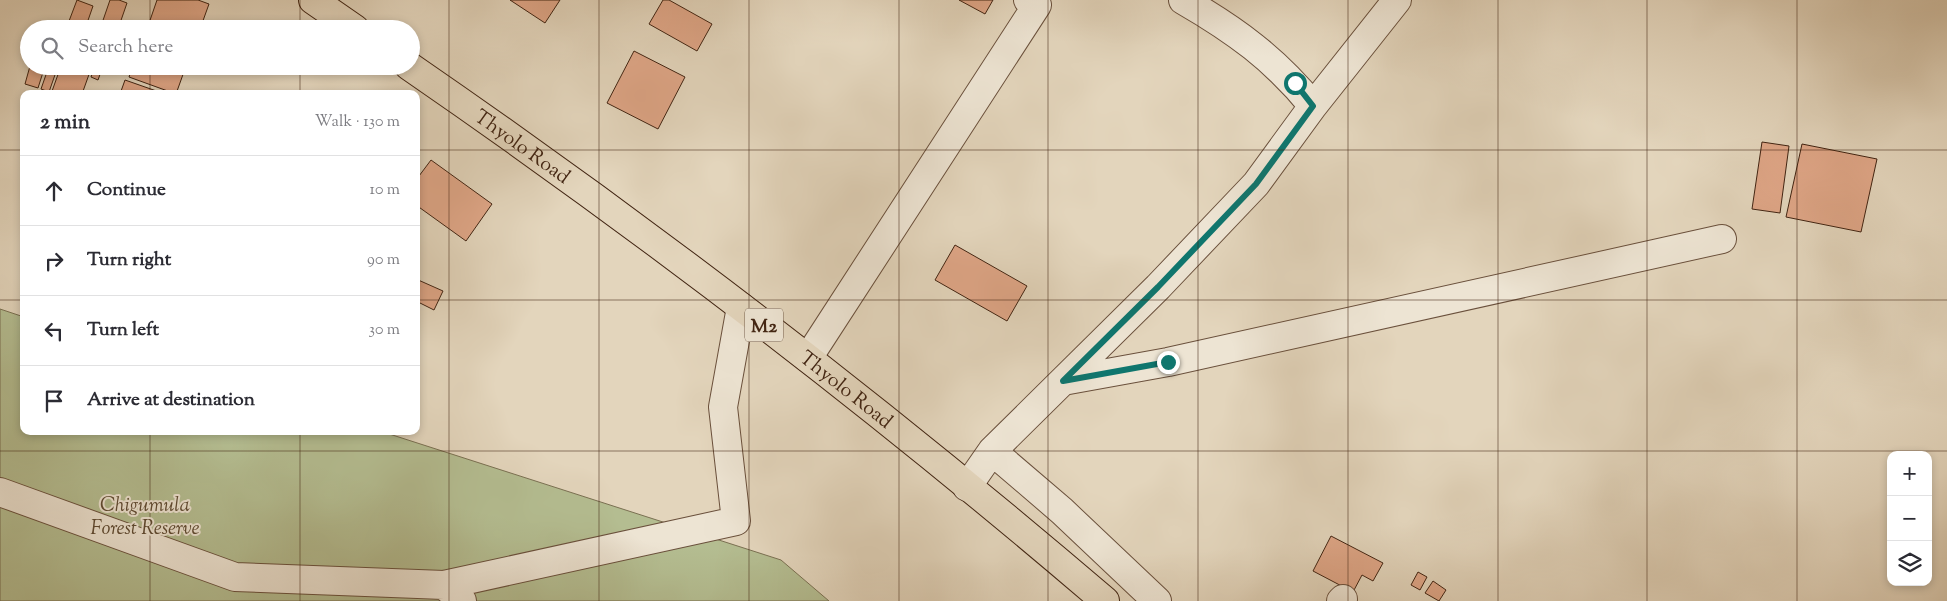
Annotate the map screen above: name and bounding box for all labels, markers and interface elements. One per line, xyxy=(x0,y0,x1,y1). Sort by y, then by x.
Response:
search box xyxy=(20,20,420,75)
icon: search xyxy=(38,34,66,62)
text: Search here xyxy=(78,34,173,61)
route start xyxy=(1284,72,1307,95)
street label: Thyolo Road xyxy=(467,104,575,192)
text: 2 min xyxy=(40,108,90,138)
text: Walk · 130 m xyxy=(315,111,400,134)
icon: ahead xyxy=(40,177,68,205)
text: Continue xyxy=(87,177,166,204)
text: 10 m xyxy=(370,179,400,202)
icon: right xyxy=(40,247,68,275)
text: Turn right xyxy=(87,247,171,274)
text: 90 m xyxy=(367,249,400,272)
road number: M2 xyxy=(745,308,783,342)
icon: left xyxy=(40,317,68,345)
text: Turn left xyxy=(87,317,159,344)
text: 30 m xyxy=(369,319,400,342)
street label: Thyolo Road xyxy=(792,345,898,437)
route end xyxy=(1157,351,1180,374)
icon: arrive xyxy=(40,387,68,415)
text: Arrive at destination xyxy=(87,387,255,414)
map controls xyxy=(1887,451,1932,586)
button: + xyxy=(1887,451,1932,496)
park label: Chigumula Forest Reserve xyxy=(90,492,200,544)
button: − xyxy=(1887,496,1932,541)
button: layers xyxy=(1887,541,1932,586)

